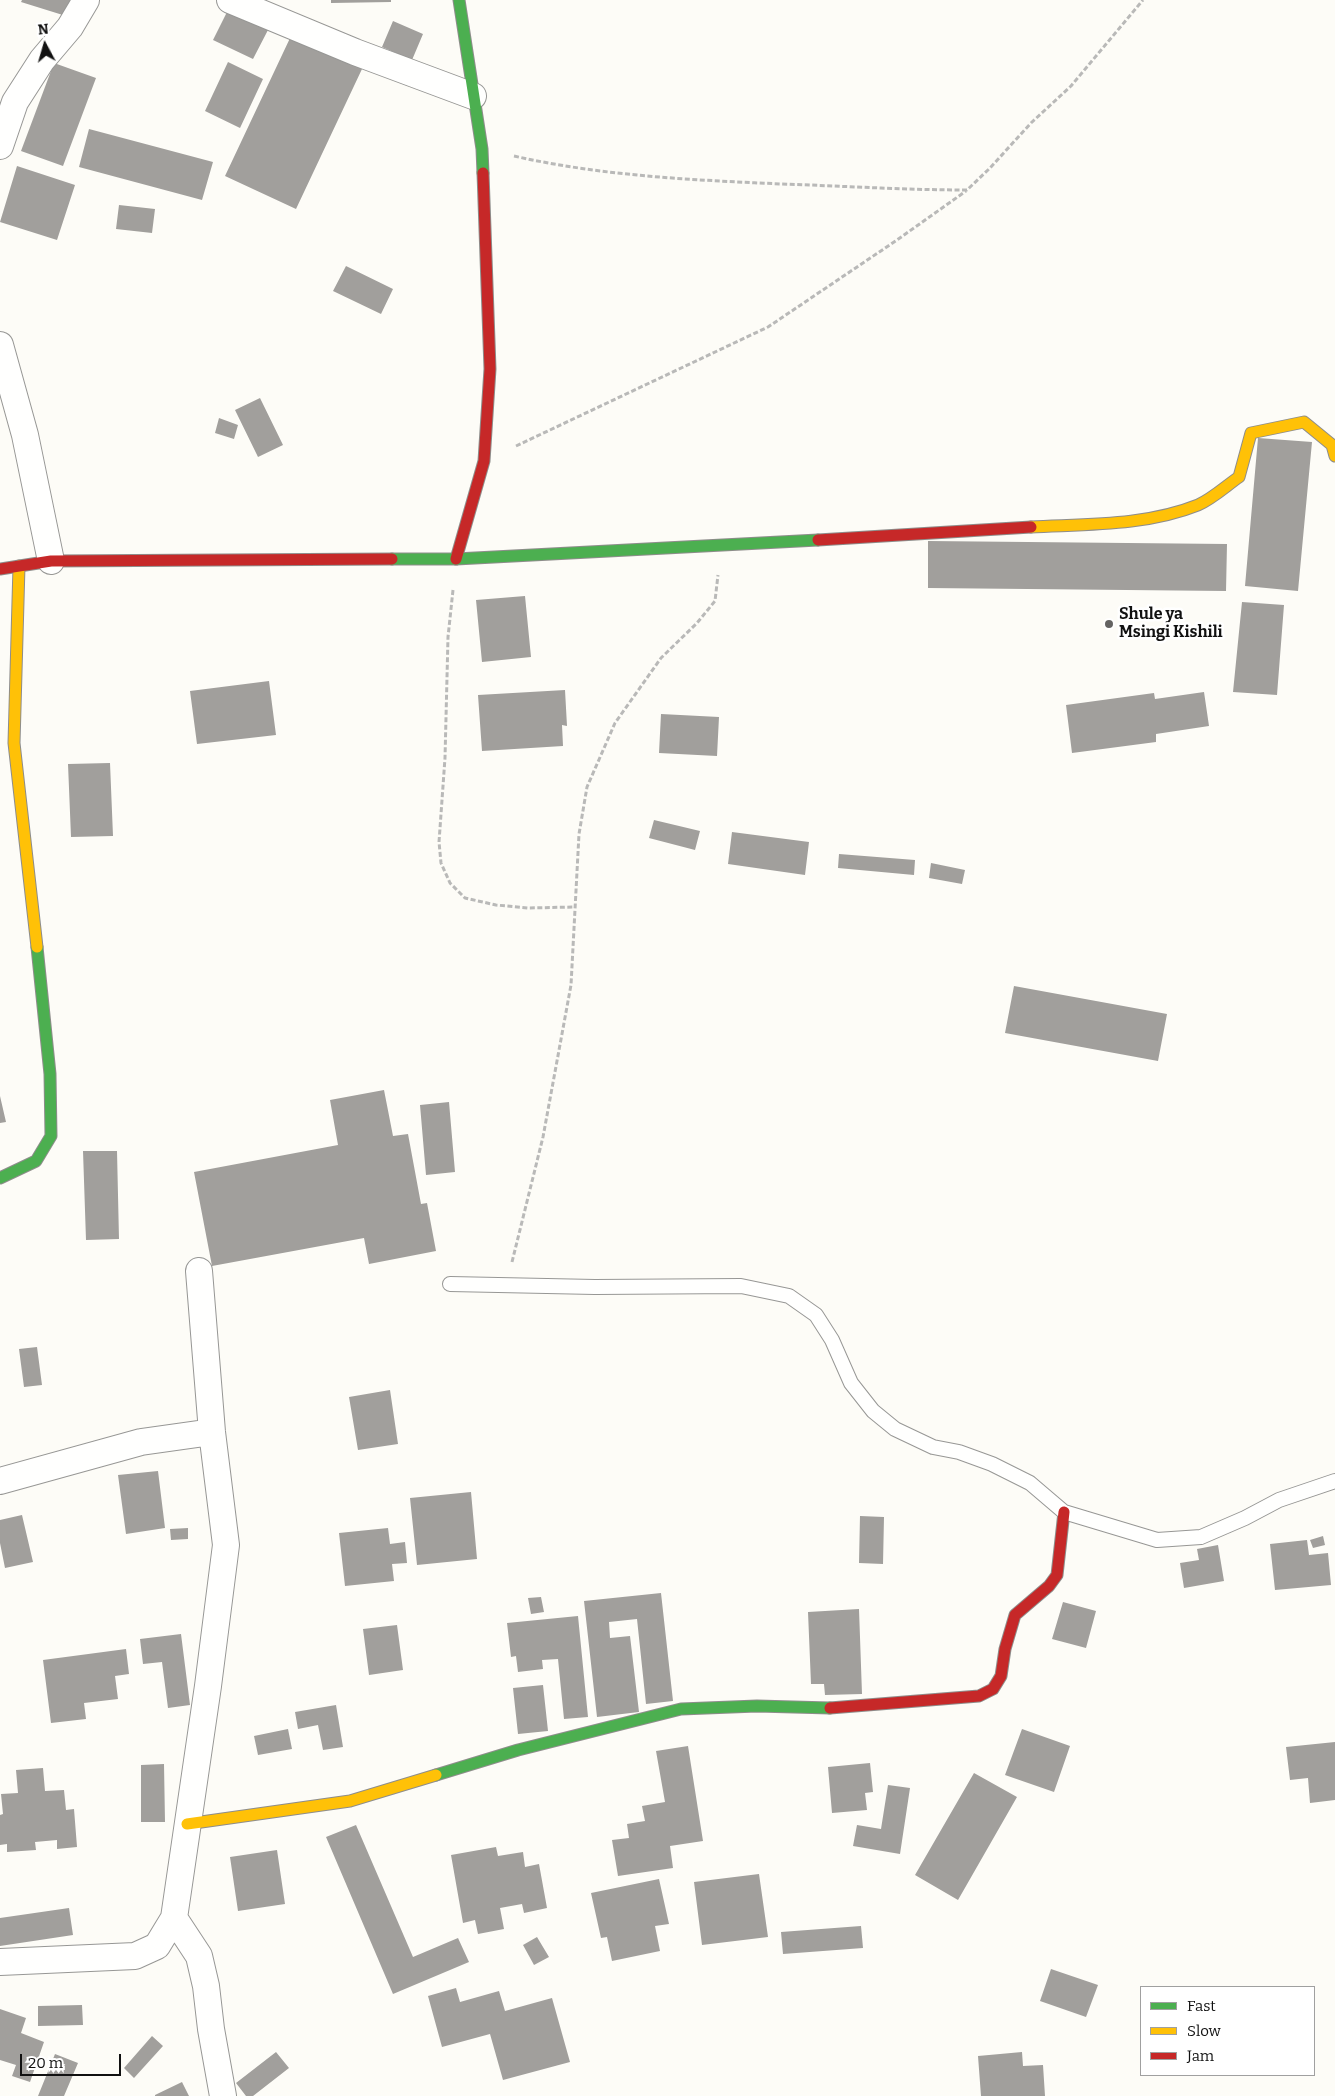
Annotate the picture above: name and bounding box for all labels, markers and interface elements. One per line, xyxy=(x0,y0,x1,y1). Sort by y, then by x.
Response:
north arrow xyxy=(20,20,70,70)
text: N xyxy=(37,21,50,39)
place label: Shule ya Msingi Kishili xyxy=(1119,605,1223,643)
marker: Shule ya Msingi Kishili xyxy=(1103,618,1115,630)
legend xyxy=(1140,1986,1315,2076)
text: Fast xyxy=(1187,1997,1216,2015)
text: Slow xyxy=(1187,2022,1221,2040)
scale bar xyxy=(22,2044,124,2076)
text: Jam xyxy=(1187,2047,1214,2065)
text: 20 m xyxy=(28,2054,63,2072)

